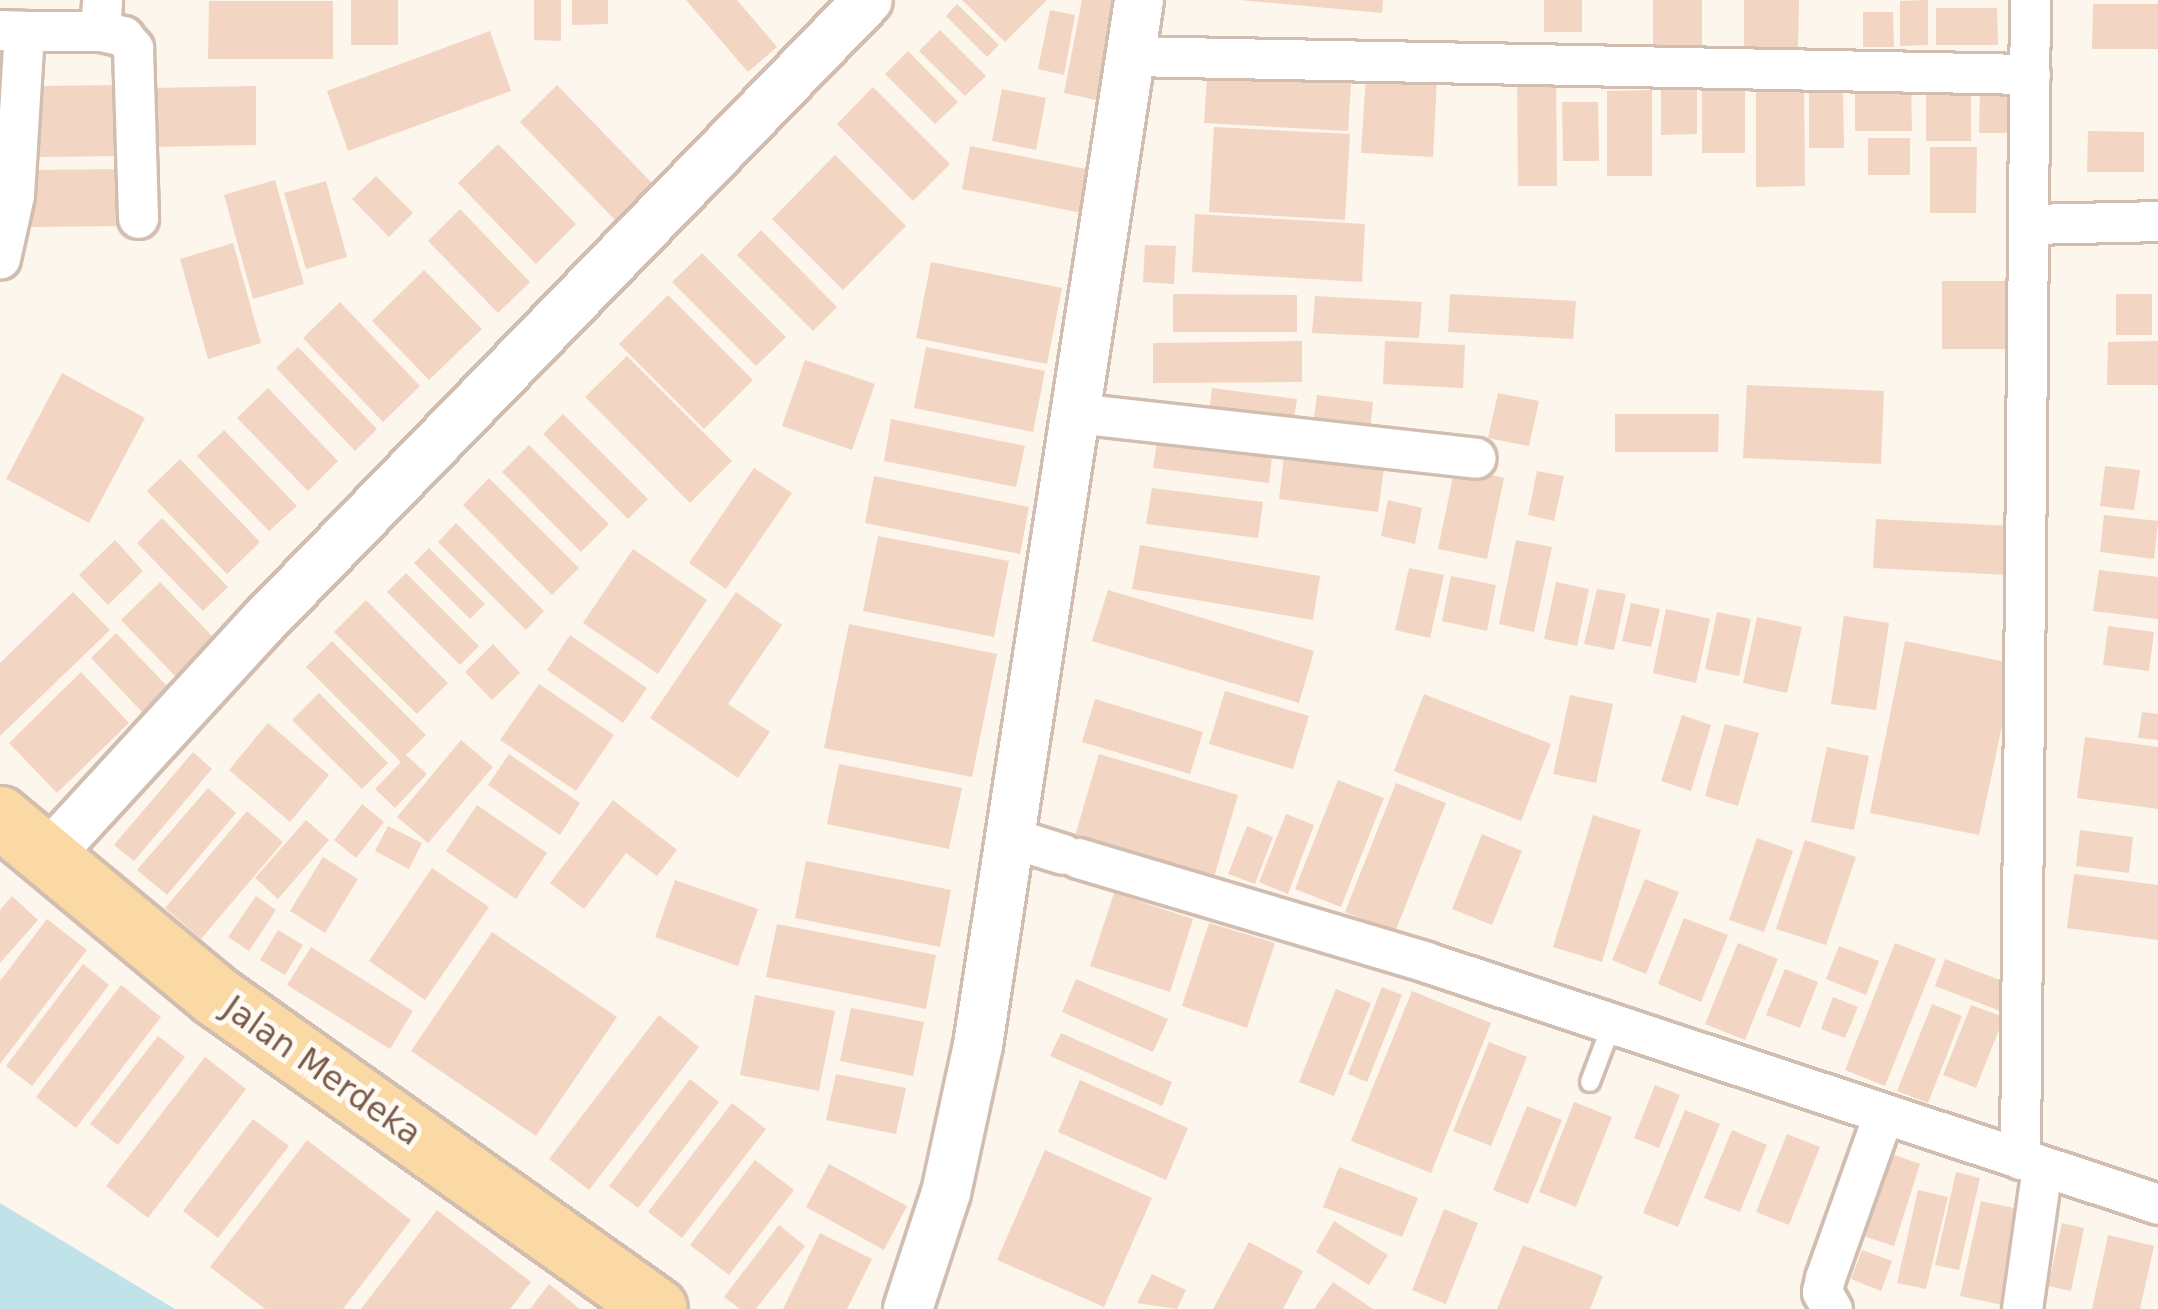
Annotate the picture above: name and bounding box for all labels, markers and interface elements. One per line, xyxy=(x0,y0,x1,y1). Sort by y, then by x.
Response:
street label: Jalan Merdeka xyxy=(215,988,429,1154)

